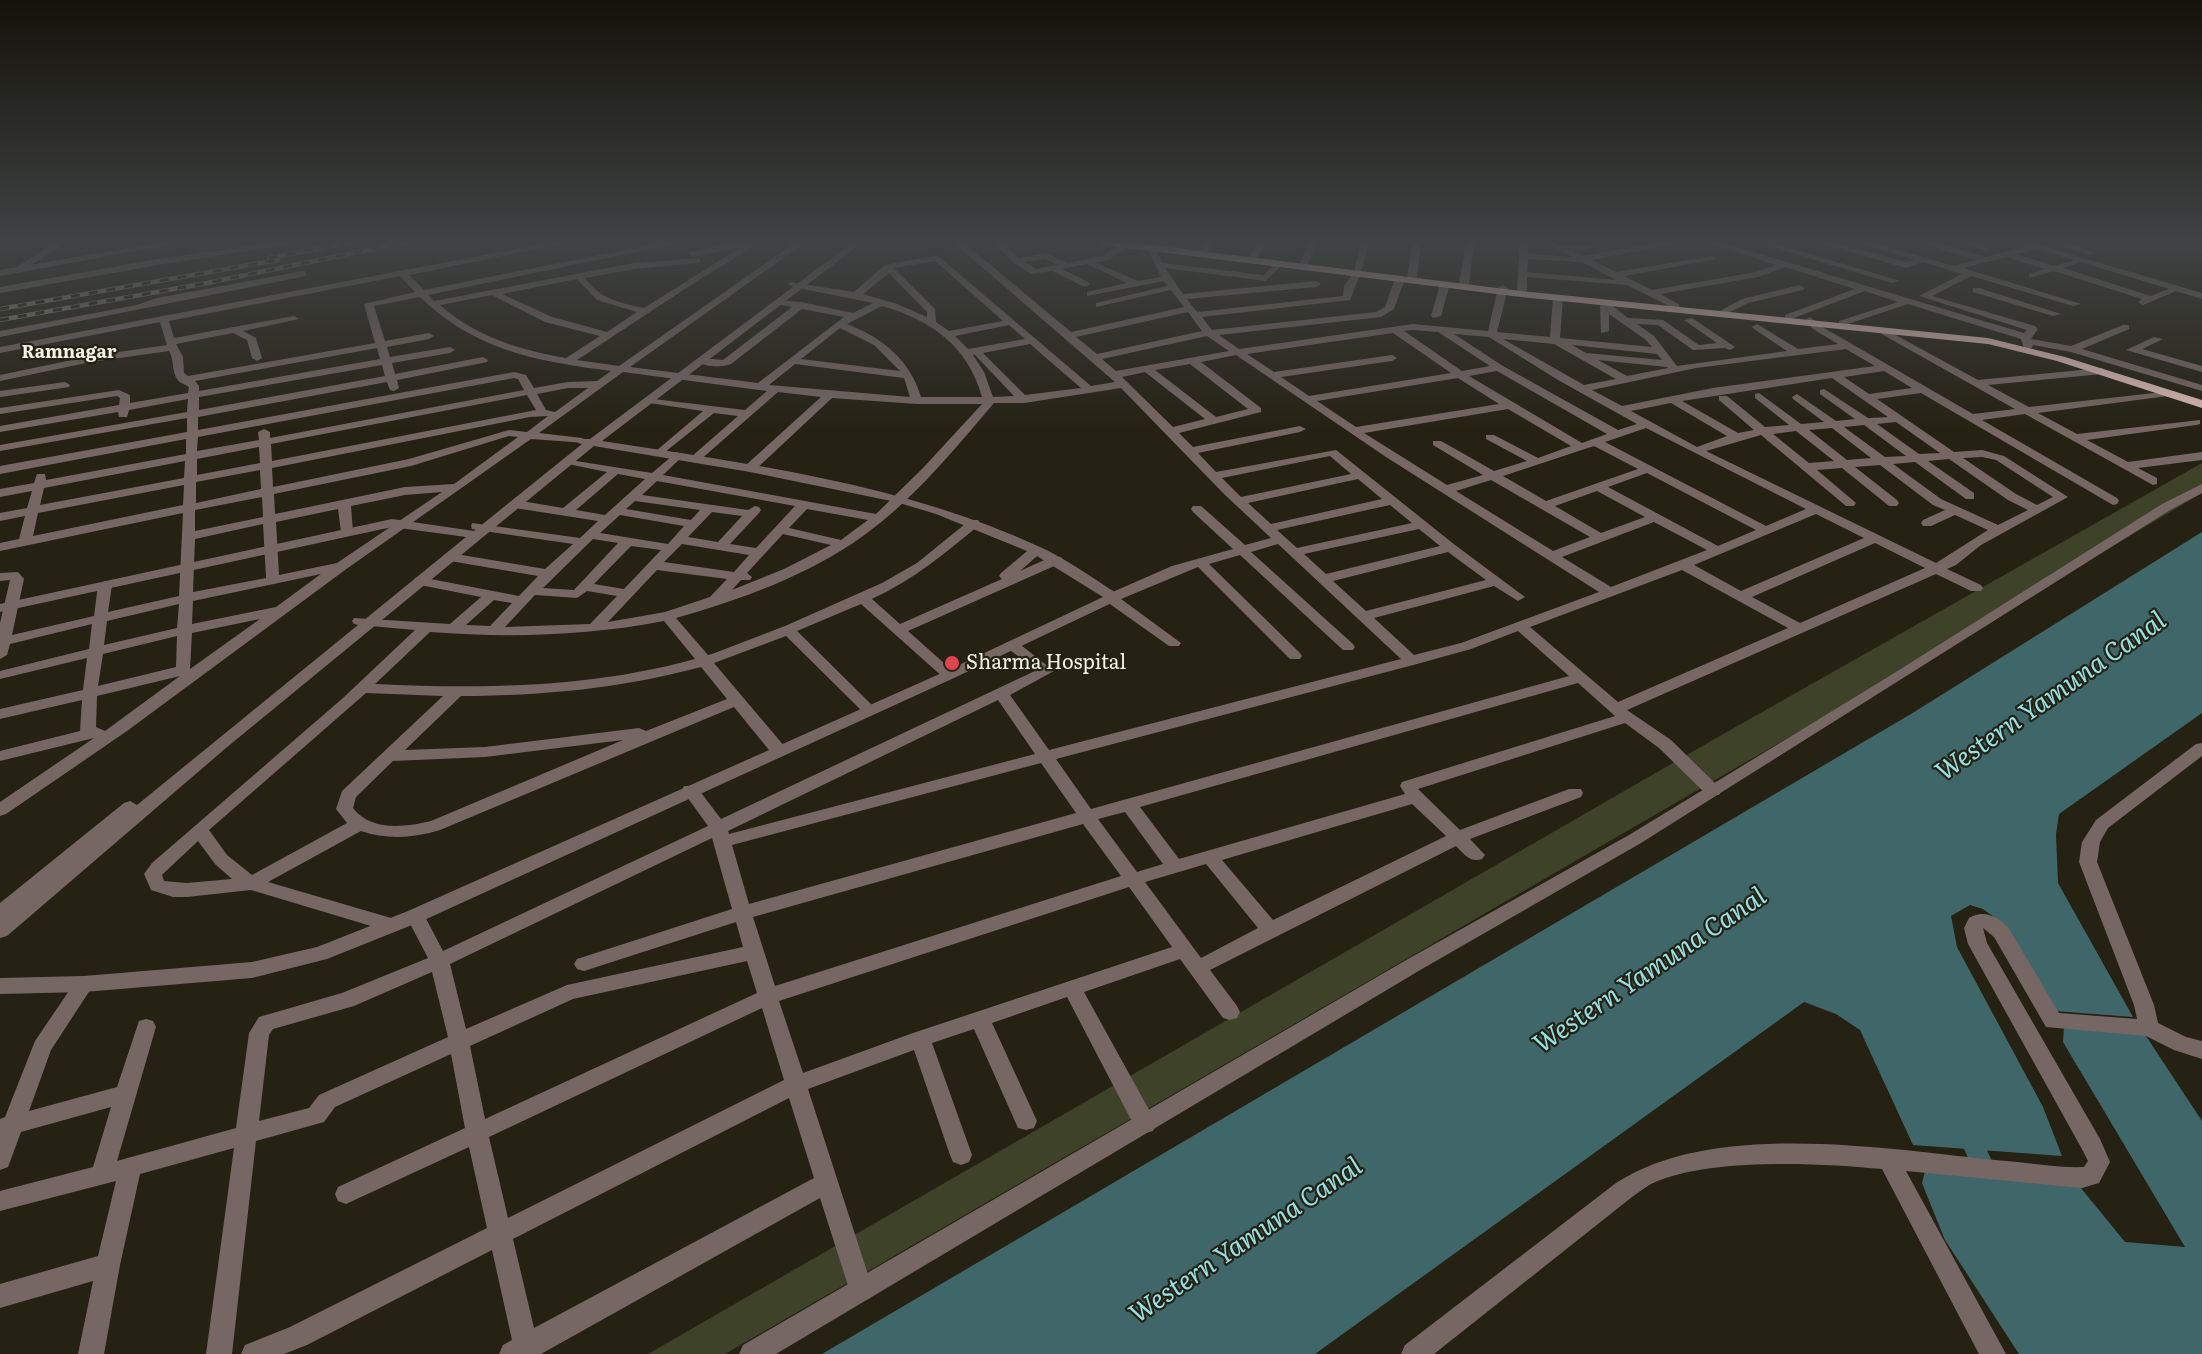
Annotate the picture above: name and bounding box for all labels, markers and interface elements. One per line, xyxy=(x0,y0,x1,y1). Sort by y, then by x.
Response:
district label: Ramnagar xyxy=(22,342,116,364)
water label: Western Yamuna Canal xyxy=(1930,606,2172,788)
place label: Sharma Hospital xyxy=(966,651,1126,675)
marker: Sharma Hospital xyxy=(943,654,961,672)
water label: Western Yamuna Canal xyxy=(1528,881,1772,1061)
water label: Western Yamuna Canal xyxy=(1124,1151,1368,1331)

